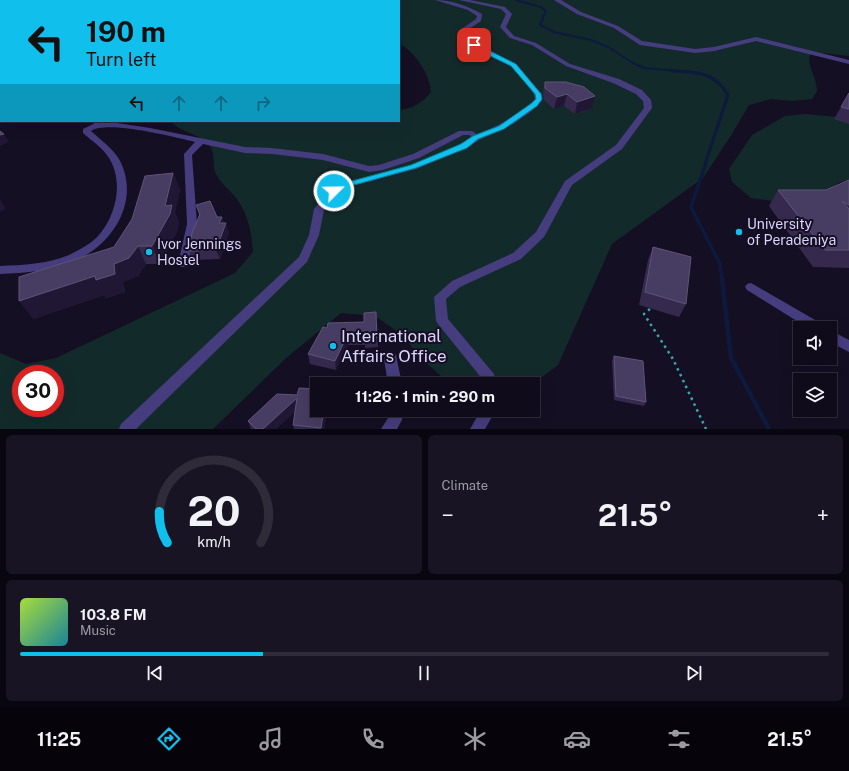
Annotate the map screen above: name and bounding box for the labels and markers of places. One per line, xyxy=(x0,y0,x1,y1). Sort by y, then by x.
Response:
pin xyxy=(457,28,491,62)
place label: University of Peradeniya xyxy=(747,216,836,248)
marker: University of Peradeniya xyxy=(734,227,744,237)
place label: Ivor Jennings Hostel xyxy=(157,236,241,268)
marker: Ivor Jennings Hostel xyxy=(144,247,154,257)
place label: International Affairs Office xyxy=(341,326,447,366)
marker: International Affairs Office xyxy=(328,341,338,351)

